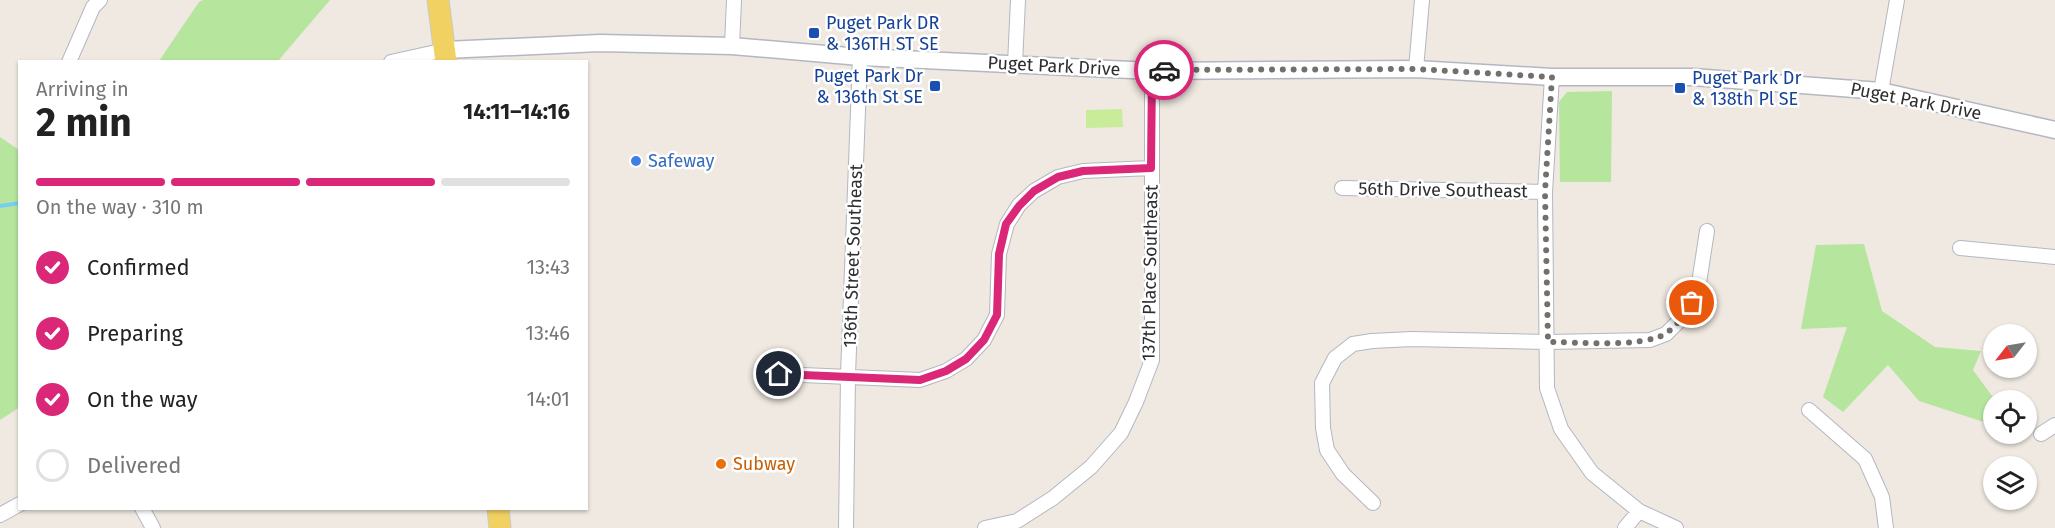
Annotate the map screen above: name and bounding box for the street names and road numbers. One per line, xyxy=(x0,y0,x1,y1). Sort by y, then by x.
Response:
street label: Puget Park Drive xyxy=(987,52,1121,80)
street label: Puget Park Drive xyxy=(1849,78,1983,124)
street label: 136th Street Southeast xyxy=(839,163,867,348)
street label: 56th Drive Southeast xyxy=(1358,178,1528,202)
street label: 137th Place Southeast xyxy=(1137,184,1163,361)

